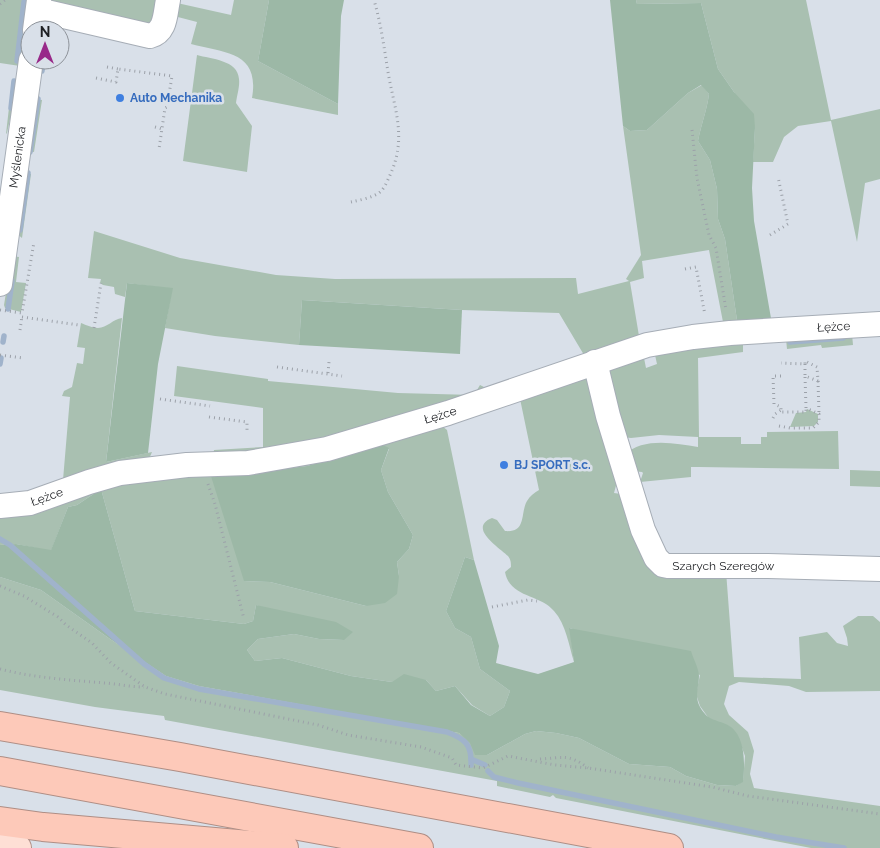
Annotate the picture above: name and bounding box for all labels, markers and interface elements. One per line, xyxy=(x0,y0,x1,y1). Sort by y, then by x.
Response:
north arrow xyxy=(20,20,70,70)
text: N xyxy=(40,24,50,40)
place label: Auto Mechanika xyxy=(130,91,222,105)
marker: Auto Mechanika xyxy=(114,92,126,104)
street label: Myślenicka xyxy=(6,125,29,189)
street label: Łężce xyxy=(817,319,851,335)
street label: Łężce xyxy=(422,404,458,427)
place label: BJ SPORT s.c. xyxy=(514,458,591,472)
marker: BJ SPORT s.c. xyxy=(498,459,510,471)
street label: Łężce xyxy=(29,485,65,509)
street label: Szarych Szeregów xyxy=(672,559,775,573)

